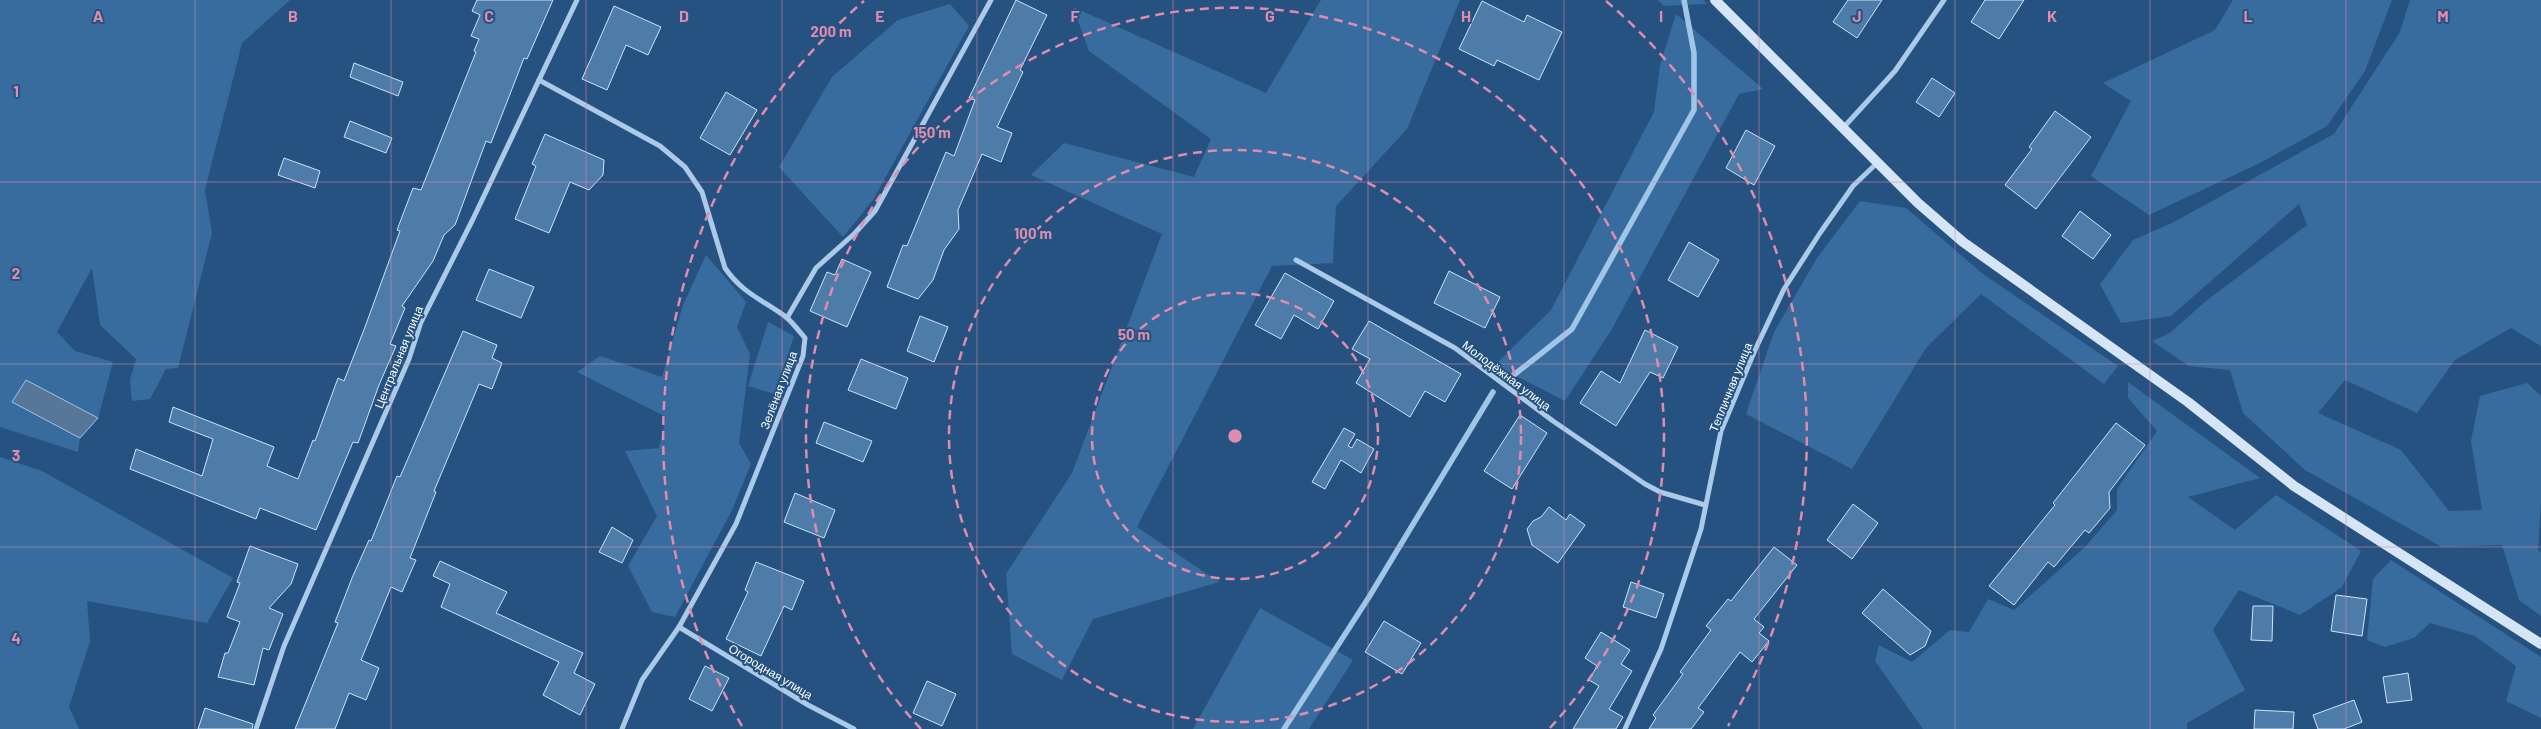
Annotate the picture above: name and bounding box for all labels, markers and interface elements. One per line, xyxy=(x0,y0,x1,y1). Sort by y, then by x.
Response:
text: A xyxy=(93,6,104,25)
text: B xyxy=(288,6,298,25)
text: C xyxy=(484,6,494,25)
text: D xyxy=(679,6,689,25)
text: E xyxy=(875,6,885,25)
text: F xyxy=(1071,6,1080,25)
text: G xyxy=(1265,6,1275,25)
text: H xyxy=(1461,6,1471,25)
text: I xyxy=(1659,6,1663,25)
text: J xyxy=(1852,6,1862,25)
text: K xyxy=(2047,6,2057,25)
text: L xyxy=(2243,6,2253,25)
text: M xyxy=(2437,6,2449,25)
text: 200 m xyxy=(810,22,852,40)
text: 1 xyxy=(13,81,19,100)
text: 150 m xyxy=(913,123,951,141)
text: 100 m xyxy=(1014,224,1052,242)
text: 2 xyxy=(12,263,21,282)
street label: Центральная улица xyxy=(371,303,426,411)
text: 50 m xyxy=(1118,325,1150,343)
street label: Молодёжная улица xyxy=(1459,337,1554,414)
street label: Тепличная улица xyxy=(1706,340,1755,434)
street label: Зелёная улица xyxy=(757,349,800,431)
centre of rings xyxy=(1226,427,1244,445)
text: 3 xyxy=(12,445,20,464)
text: 4 xyxy=(11,628,21,647)
street label: Огородная улица xyxy=(726,640,816,703)

